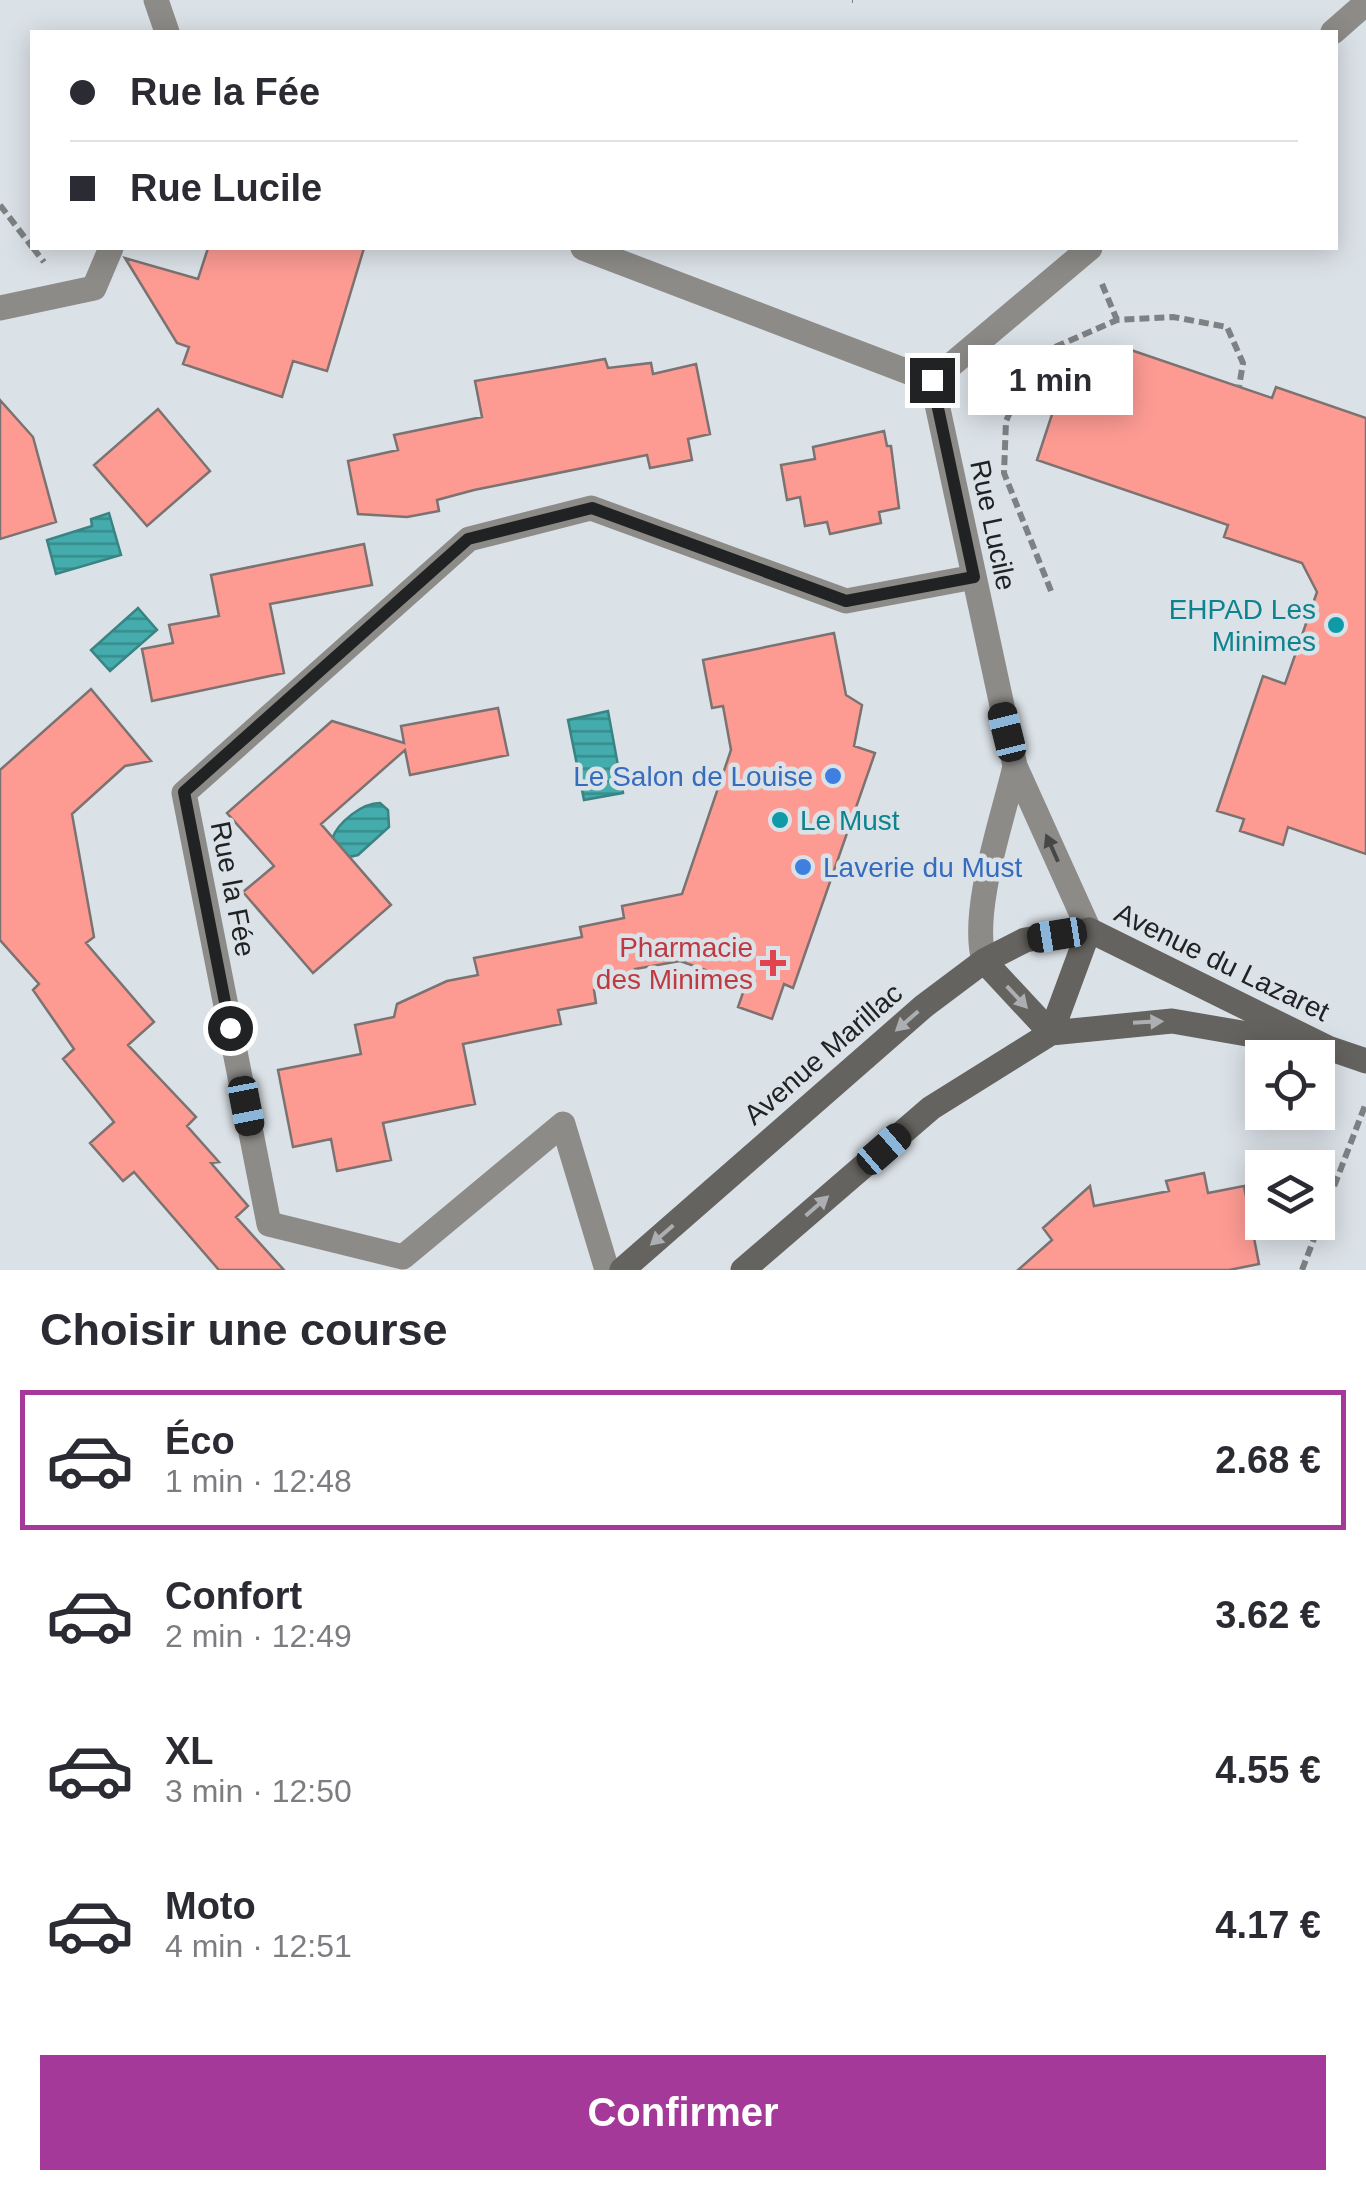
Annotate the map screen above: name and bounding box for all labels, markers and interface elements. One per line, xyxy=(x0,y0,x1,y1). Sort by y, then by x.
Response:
text: Rue la Fée xyxy=(130,71,320,113)
text: Rue Lucile xyxy=(130,167,322,209)
callout: 1 min xyxy=(967,345,1132,415)
route end xyxy=(910,358,955,403)
text: 1 min xyxy=(1009,362,1092,398)
street label: Rue Lucile xyxy=(964,457,1022,593)
place label: EHPAD Les Minimes xyxy=(1169,594,1316,657)
marker: EHPAD Les Minimes xyxy=(1325,614,1347,636)
car xyxy=(985,699,1029,765)
place label: Le Salon de Louise xyxy=(573,761,813,792)
marker: Le Salon de Louise xyxy=(822,765,844,787)
place label: Le Must xyxy=(800,805,900,836)
marker: Le Must xyxy=(769,809,791,831)
street label: Rue la Fée xyxy=(205,819,261,959)
one-way arrow xyxy=(1044,833,1061,862)
place label: Laverie du Must xyxy=(823,852,1022,883)
marker: Laverie du Must xyxy=(792,856,814,878)
street label: Avenue du Lazaret xyxy=(1110,897,1334,1027)
car xyxy=(1025,915,1089,955)
place label: Pharmacie des Minimes xyxy=(596,932,753,995)
marker: Pharmacie des Minimes xyxy=(762,952,784,974)
street label: Avenue Marillac xyxy=(738,977,908,1131)
one-way arrow xyxy=(1006,984,1028,1009)
route start xyxy=(208,1006,253,1051)
one-way arrow xyxy=(895,1009,920,1031)
one-way arrow xyxy=(1132,1014,1164,1030)
map controls xyxy=(1245,1040,1335,1240)
button: locate xyxy=(1245,1040,1335,1130)
car xyxy=(226,1074,266,1138)
car xyxy=(852,1118,916,1180)
button: layers xyxy=(1245,1150,1335,1240)
one-way arrow xyxy=(804,1196,829,1218)
one-way arrow xyxy=(650,1223,675,1245)
text: Choisir une course xyxy=(40,1304,448,1355)
icon: car xyxy=(45,1415,135,1505)
text: Éco xyxy=(165,1420,235,1462)
text: 2.68 € xyxy=(1215,1439,1321,1481)
text: 1 min · 12:48 xyxy=(165,1463,352,1499)
icon: car xyxy=(45,1570,135,1660)
text: Confort xyxy=(165,1575,302,1617)
text: 3.62 € xyxy=(1215,1594,1321,1636)
text: 2 min · 12:49 xyxy=(165,1618,352,1654)
icon: car xyxy=(45,1725,135,1815)
text: XL xyxy=(165,1730,214,1772)
text: 4.55 € xyxy=(1215,1749,1321,1791)
text: 3 min · 12:50 xyxy=(165,1773,352,1809)
icon: car xyxy=(45,1880,135,1970)
text: Moto xyxy=(165,1885,256,1927)
text: 4.17 € xyxy=(1215,1904,1321,1946)
text: 4 min · 12:51 xyxy=(165,1928,352,1964)
button: Confirmer xyxy=(40,2055,1326,2170)

